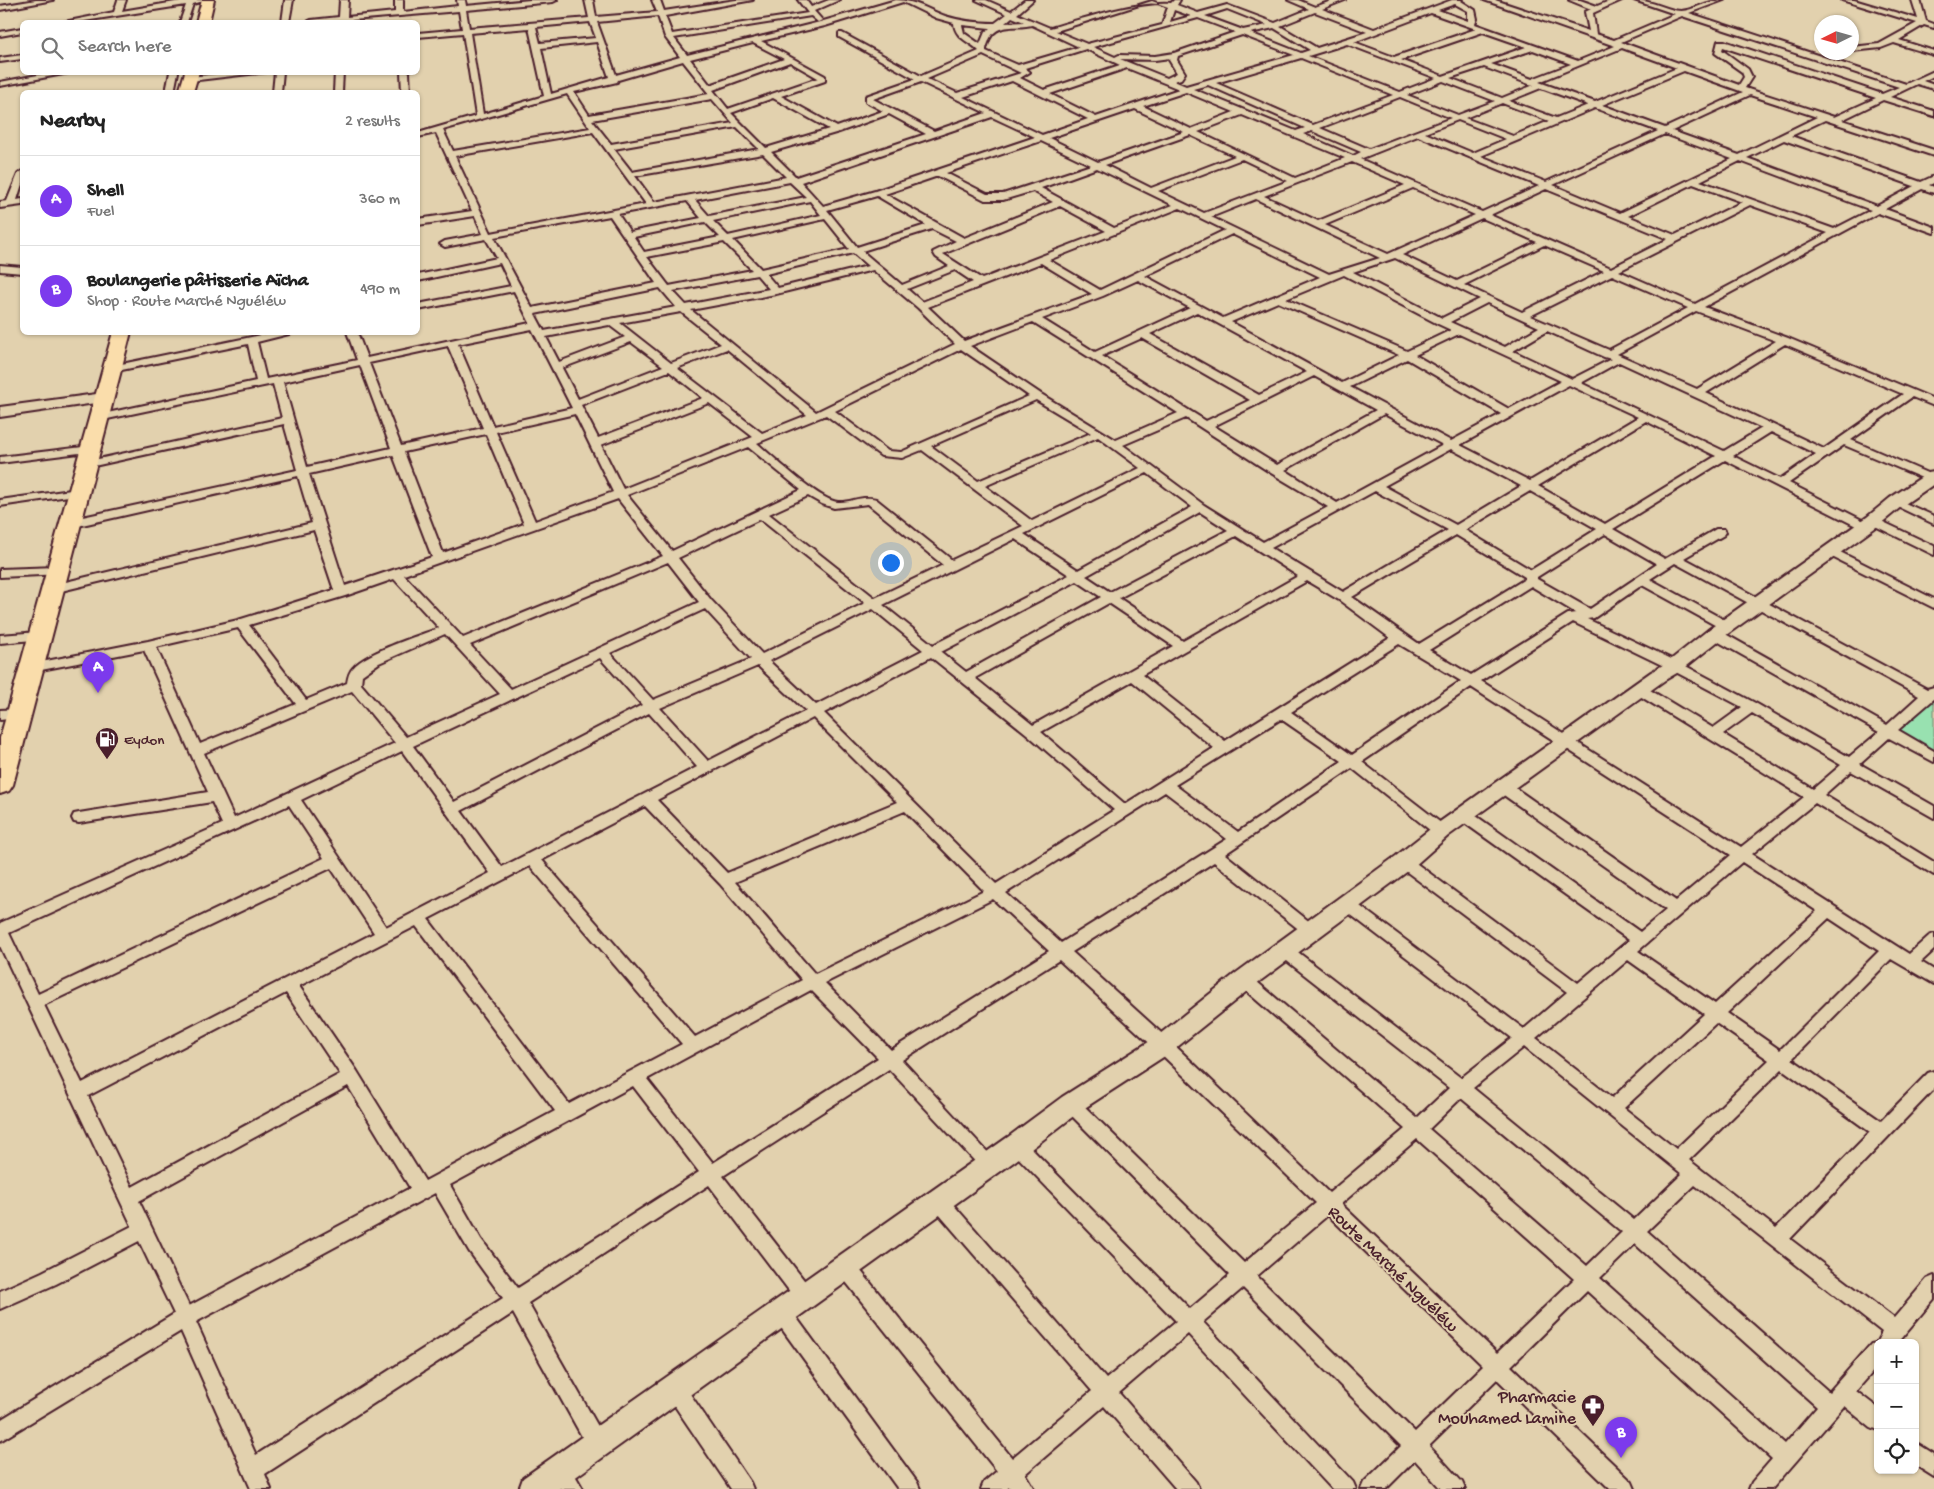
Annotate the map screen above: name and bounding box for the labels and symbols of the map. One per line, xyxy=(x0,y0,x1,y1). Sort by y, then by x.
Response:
north arrow xyxy=(1814,15,1859,60)
your location xyxy=(878,550,904,576)
pin: A xyxy=(82,652,114,693)
fuel station icon: Eydon xyxy=(94,726,120,760)
place label: Eydon xyxy=(124,732,164,750)
street label: Route Marché Nguéléw xyxy=(1323,1202,1462,1338)
place label: Pharmacie Mouhamed Lamine xyxy=(1438,1388,1577,1430)
pharmacy icon: Pharmacie Mouhamed Lamine xyxy=(1580,1393,1606,1427)
pin: B xyxy=(1605,1417,1637,1458)

